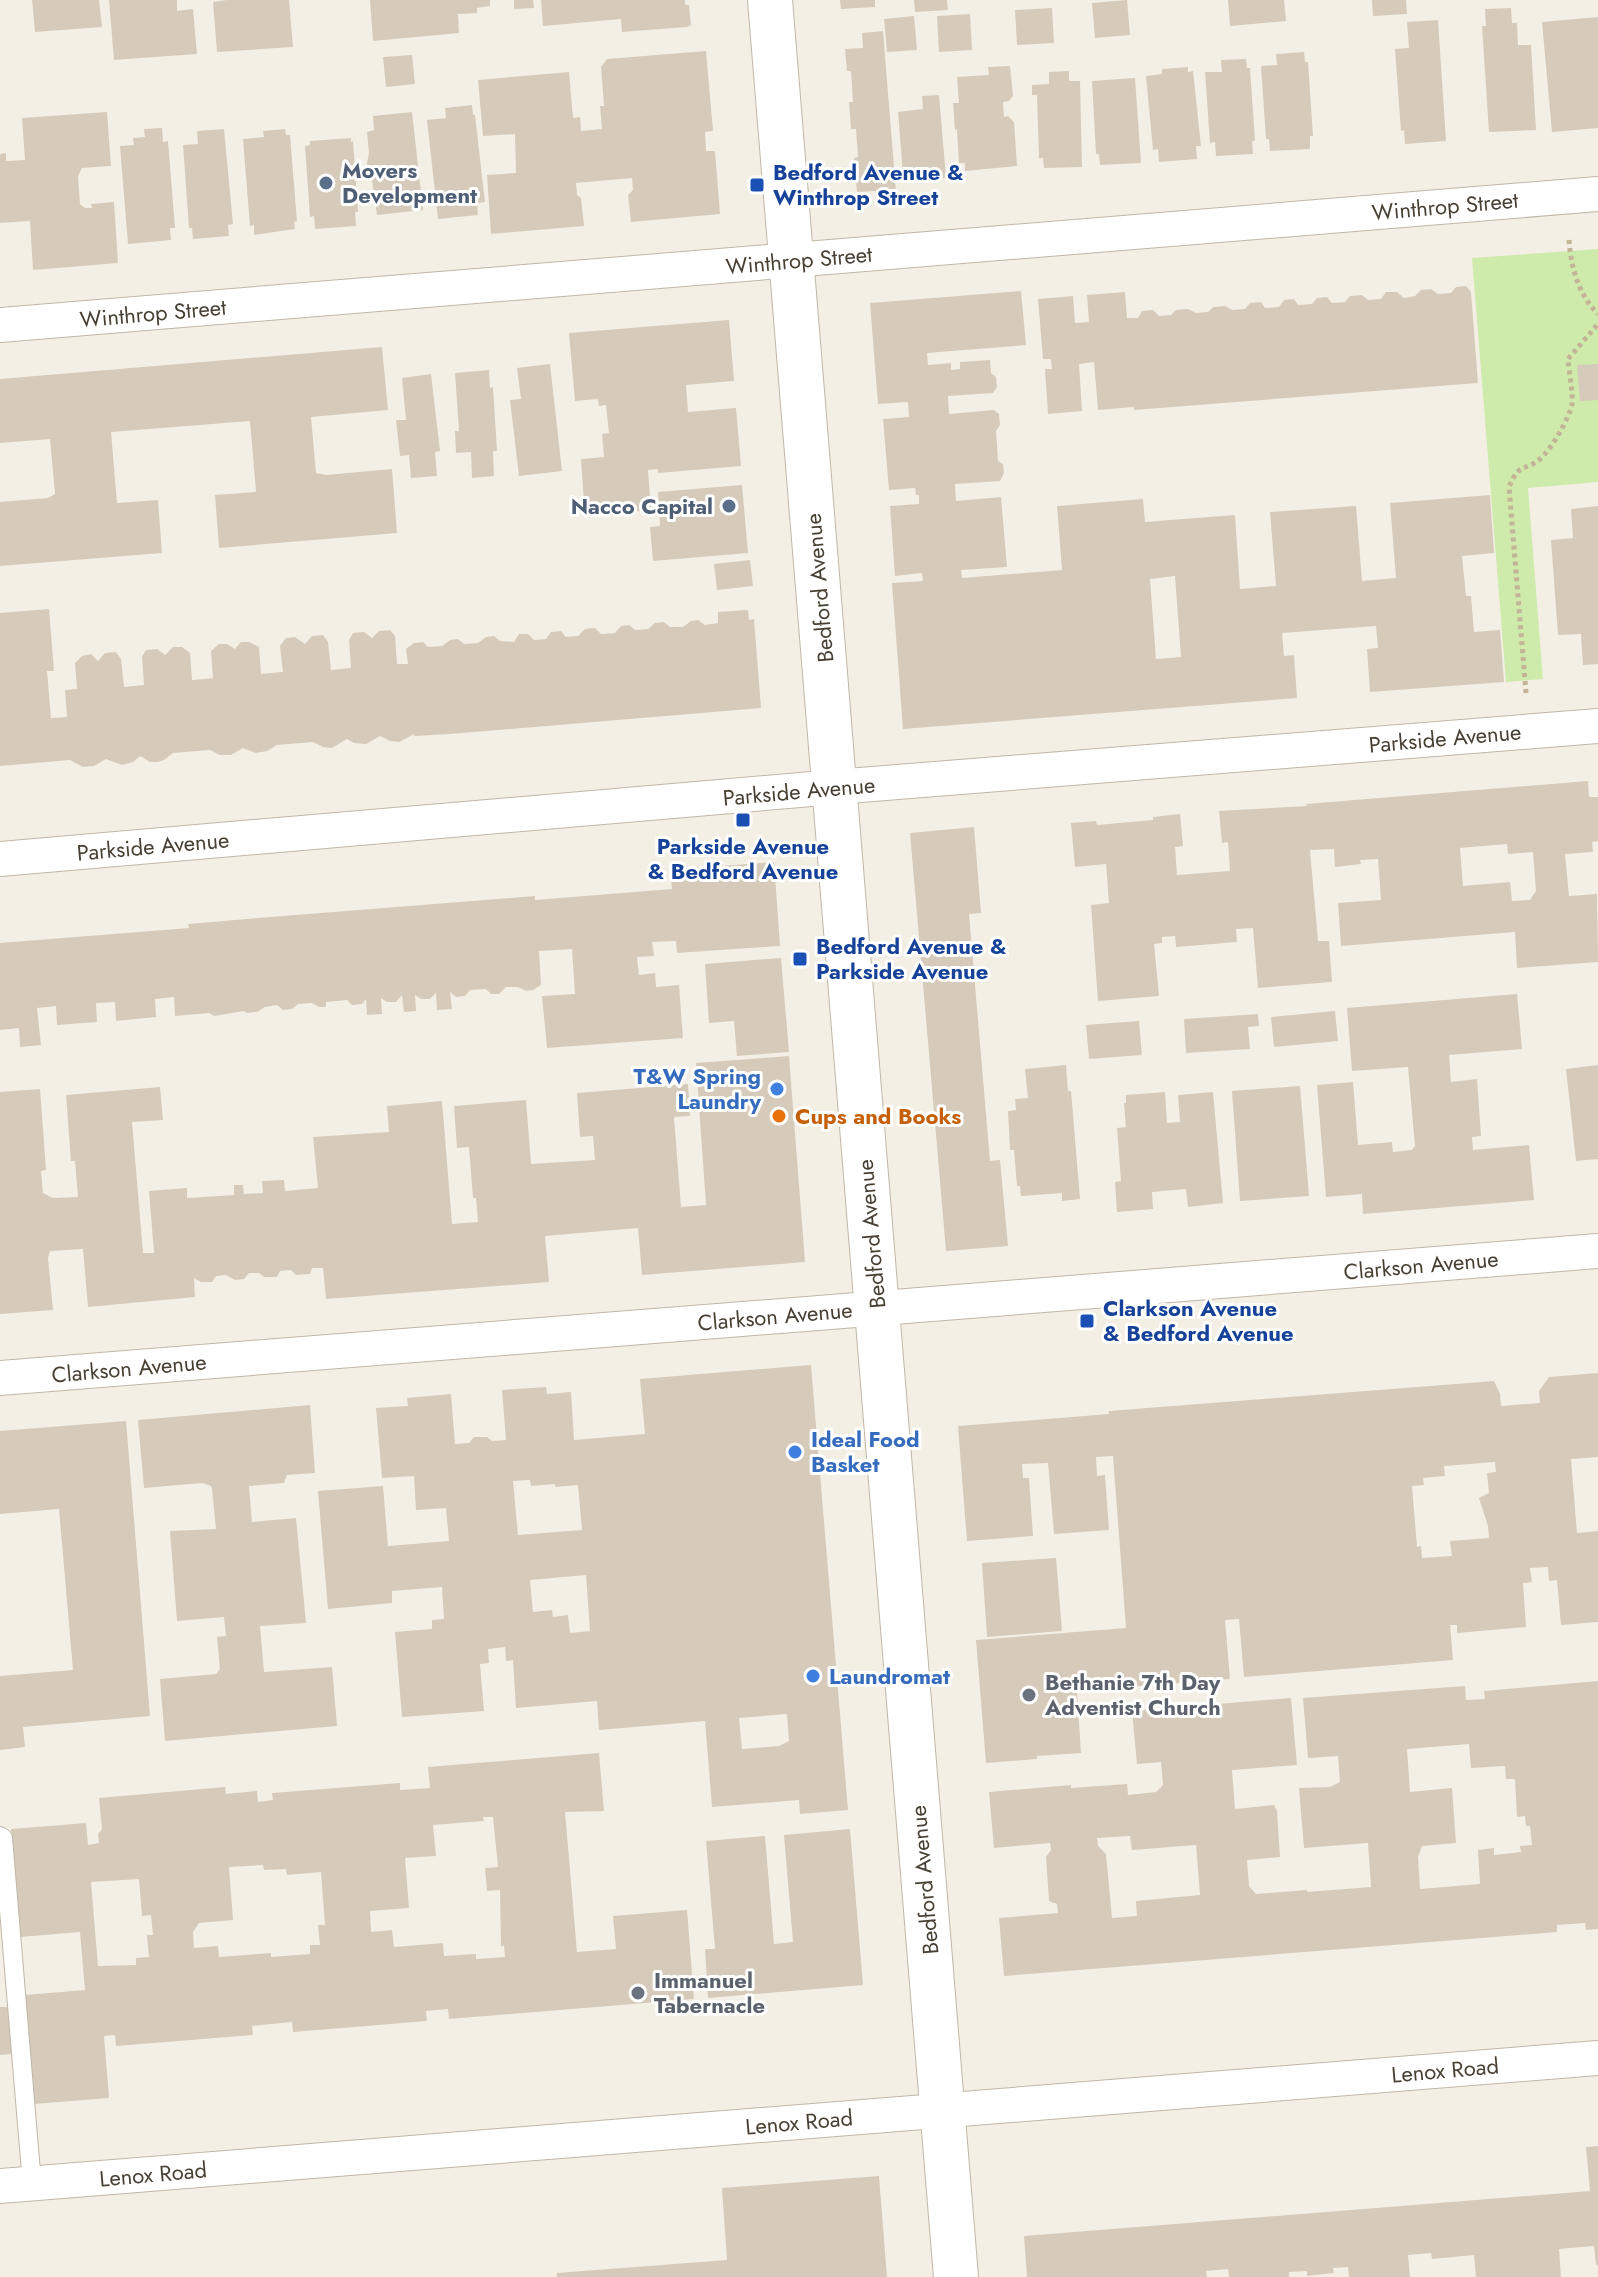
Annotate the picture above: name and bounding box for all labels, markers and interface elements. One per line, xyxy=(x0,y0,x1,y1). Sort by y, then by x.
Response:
place label: Movers Development xyxy=(342,154,477,211)
place label: Bedford Avenue & Winthrop Street xyxy=(773,156,964,213)
marker: Movers Development xyxy=(317,174,335,192)
marker: Bedford Avenue & Winthrop Street xyxy=(748,176,766,194)
street label: Winthrop Street xyxy=(1371,184,1520,228)
street label: Winthrop Street xyxy=(725,238,874,282)
street label: Winthrop Street xyxy=(79,291,228,335)
place label: Nacco Capital xyxy=(571,490,713,522)
marker: Nacco Capital xyxy=(720,497,738,515)
street label: Bedford Avenue xyxy=(797,512,841,664)
street label: Parkside Avenue xyxy=(1367,715,1523,761)
street label: Parkside Avenue xyxy=(721,768,877,814)
marker: Parkside Avenue & Bedford Avenue xyxy=(734,811,752,829)
street label: Parkside Avenue xyxy=(75,823,231,869)
place label: Parkside Avenue & Bedford Avenue xyxy=(648,830,838,887)
place label: Bedford Avenue & Parkside Avenue xyxy=(816,930,1007,987)
marker: Bedford Avenue & Parkside Avenue xyxy=(791,950,809,968)
place label: T&W Spring Laundry xyxy=(634,1060,762,1117)
marker: T&W Spring Laundry xyxy=(768,1080,786,1098)
place label: Cups and Books xyxy=(795,1100,961,1132)
marker: Cups and Books xyxy=(770,1107,788,1125)
street label: Bedford Avenue xyxy=(849,1158,893,1310)
street label: Clarkson Avenue xyxy=(1342,1242,1500,1288)
place label: Clarkson Avenue & Bedford Avenue xyxy=(1103,1292,1294,1349)
street label: Clarkson Avenue xyxy=(696,1293,854,1339)
marker: Clarkson Avenue & Bedford Avenue xyxy=(1078,1312,1096,1330)
street label: Clarkson Avenue xyxy=(50,1345,208,1391)
place label: Ideal Food Basket xyxy=(811,1423,920,1480)
marker: Ideal Food Basket xyxy=(786,1443,804,1461)
place label: Laundromat xyxy=(829,1660,950,1692)
place label: Bethanie 7th Day Adventist Church xyxy=(1044,1666,1221,1723)
marker: Laundromat xyxy=(804,1667,822,1685)
marker: Bethanie 7th Day Adventist Church xyxy=(1020,1686,1038,1704)
street label: Bedford Avenue xyxy=(902,1804,946,1956)
place label: Immanuel Tabernacle xyxy=(654,1964,765,2021)
marker: Immanuel Tabernacle xyxy=(629,1984,647,2002)
street label: Lenox Road xyxy=(1390,2049,1500,2091)
street label: Lenox Road xyxy=(744,2101,854,2143)
street label: Lenox Road xyxy=(98,2153,208,2195)

